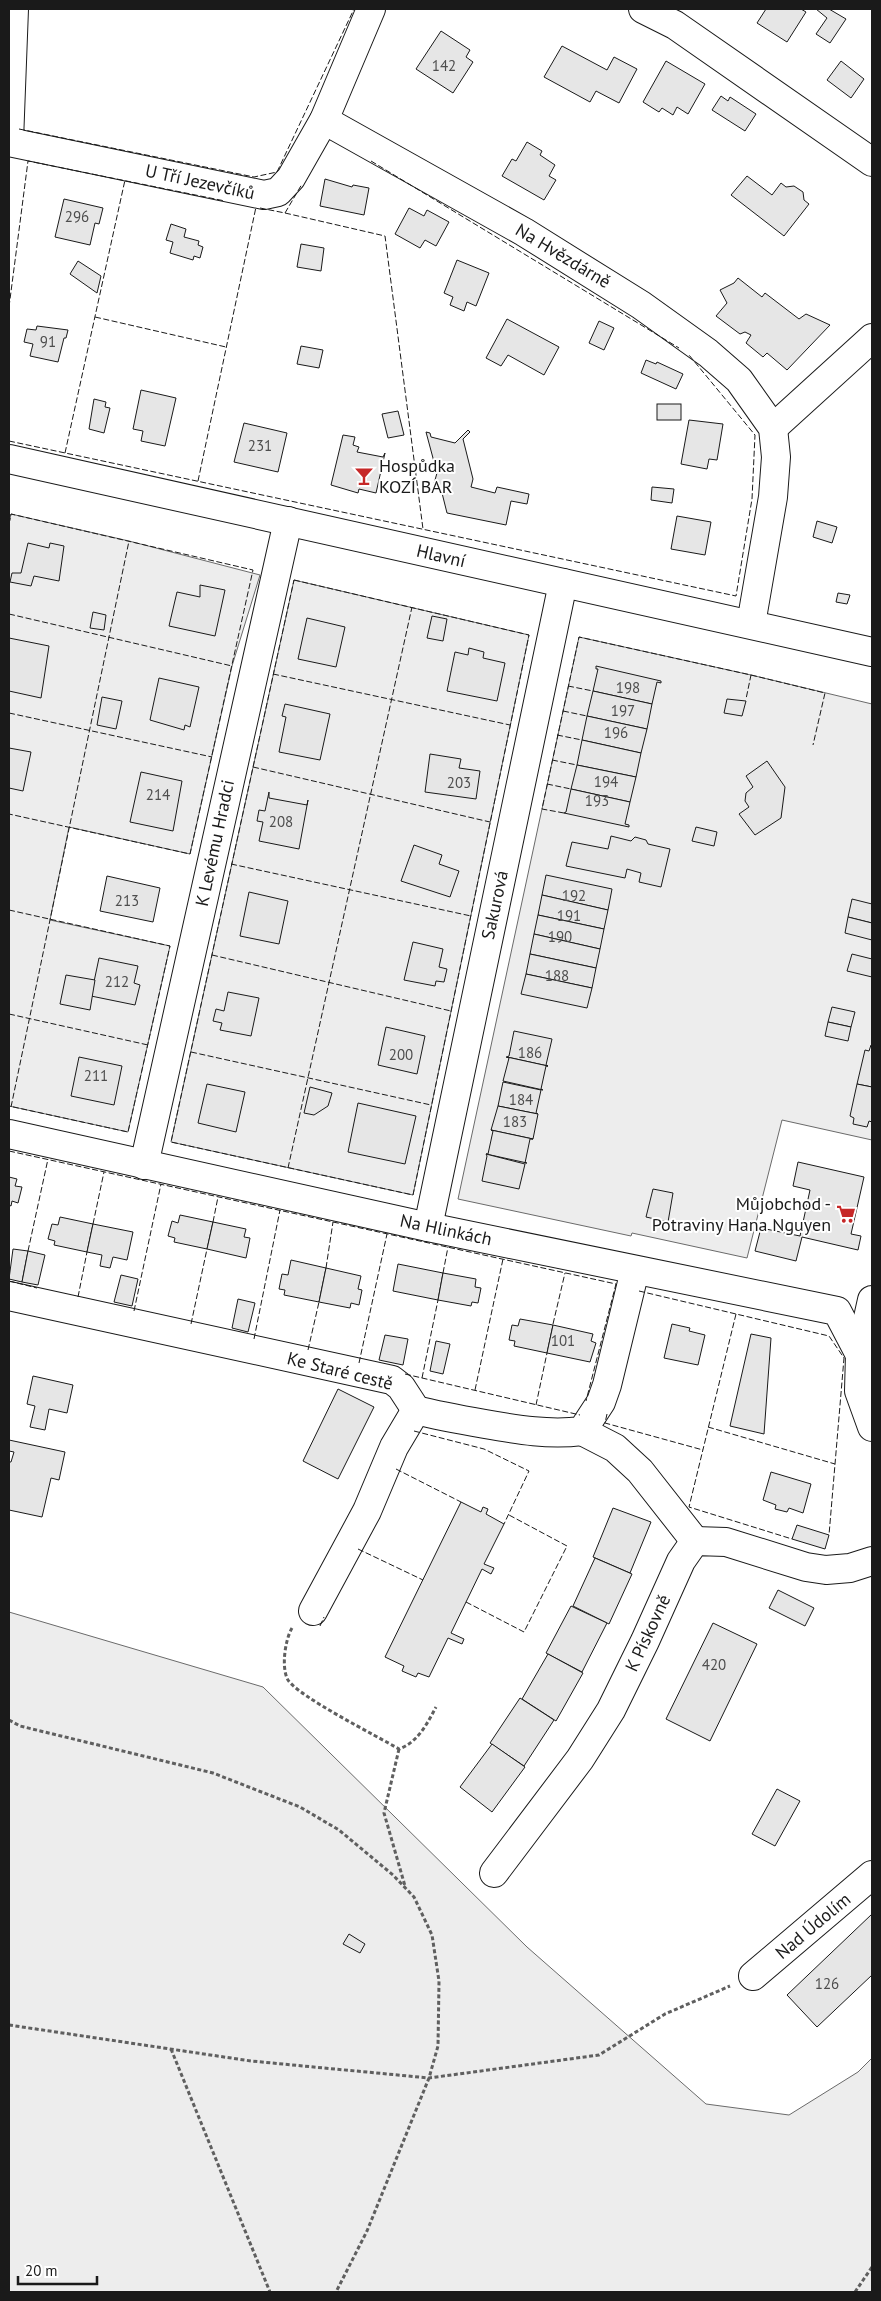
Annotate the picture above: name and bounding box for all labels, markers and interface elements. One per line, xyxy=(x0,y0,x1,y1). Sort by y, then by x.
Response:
house number: 142 xyxy=(432,56,456,75)
street label: U Tří Jezevčíků xyxy=(143,159,257,204)
house number: 296 xyxy=(65,207,89,226)
street label: Na Hvězdárně xyxy=(511,218,615,293)
house number: 91 xyxy=(40,332,56,351)
house number: 231 xyxy=(248,436,272,455)
place label: Hospůdka KOZÍ BAR xyxy=(379,454,455,498)
bar icon: Hospůdka KOZÍ BAR xyxy=(353,465,375,487)
street label: Hlavní xyxy=(414,539,468,572)
house number: 198 xyxy=(616,678,640,697)
house number: 197 xyxy=(611,701,635,720)
house number: 196 xyxy=(604,723,628,742)
house number: 194 xyxy=(594,772,618,791)
house number: 203 xyxy=(447,773,471,792)
street label: K Levému Hradci xyxy=(190,778,239,908)
house number: 214 xyxy=(146,785,170,804)
house number: 193 xyxy=(585,791,609,810)
house number: 208 xyxy=(269,812,293,831)
street label: Sakurová xyxy=(476,868,513,942)
house number: 192 xyxy=(562,886,586,905)
house number: 213 xyxy=(115,891,139,910)
house number: 191 xyxy=(557,906,581,925)
house number: 190 xyxy=(548,927,572,946)
house number: 188 xyxy=(545,966,569,985)
house number: 212 xyxy=(105,972,129,991)
house number: 186 xyxy=(518,1043,542,1062)
house number: 200 xyxy=(389,1045,413,1064)
house number: 211 xyxy=(84,1066,108,1085)
house number: 184 xyxy=(509,1090,533,1109)
house number: 183 xyxy=(503,1112,527,1131)
place label: Můjobchod - Potraviny Hana Nguyen xyxy=(652,1192,831,1236)
supermarket icon: Můjobchod - Potraviny Hana Nguyen xyxy=(835,1203,857,1225)
street label: Na Hlinkách xyxy=(398,1209,494,1250)
house number: 101 xyxy=(551,1331,575,1350)
street label: Ke Staré cestě xyxy=(285,1346,395,1395)
street label: K Pískovně xyxy=(620,1591,675,1675)
house number: 420 xyxy=(702,1655,726,1674)
street label: Nad Údolím xyxy=(770,1887,855,1964)
house number: 126 xyxy=(815,1974,839,1993)
scale bar xyxy=(18,2254,96,2286)
text: 20 m xyxy=(25,2261,58,2280)

